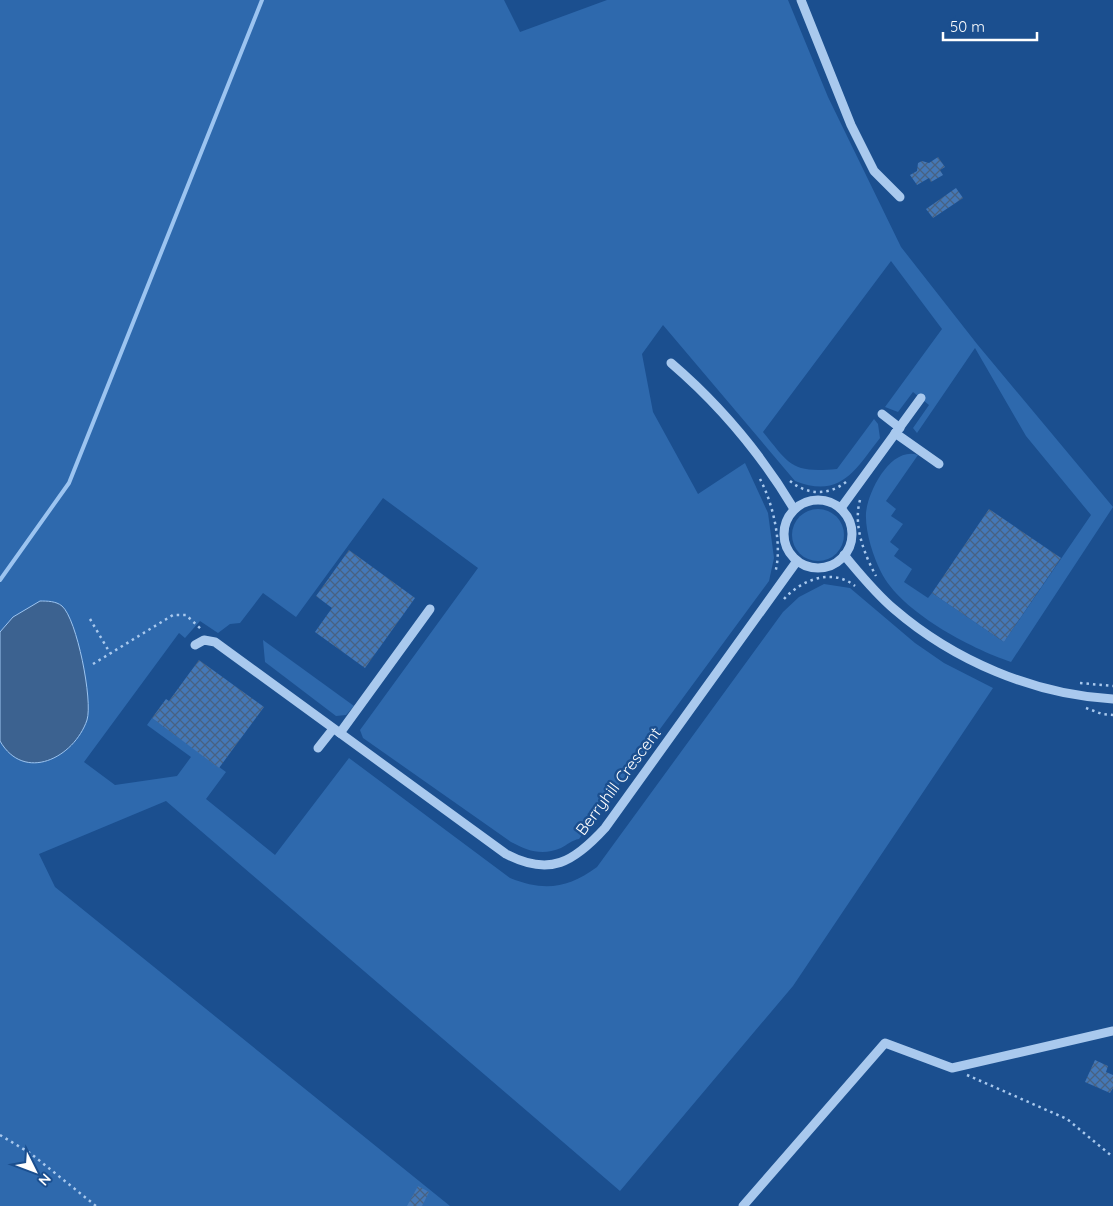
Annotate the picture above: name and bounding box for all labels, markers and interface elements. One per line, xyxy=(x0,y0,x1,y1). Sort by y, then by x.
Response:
scale bar xyxy=(943,10,1037,42)
text: 50 m xyxy=(950,17,985,36)
street label: Berryhill Crescent xyxy=(571,723,665,839)
north arrow xyxy=(10,1146,60,1196)
text: N xyxy=(35,1170,55,1190)

